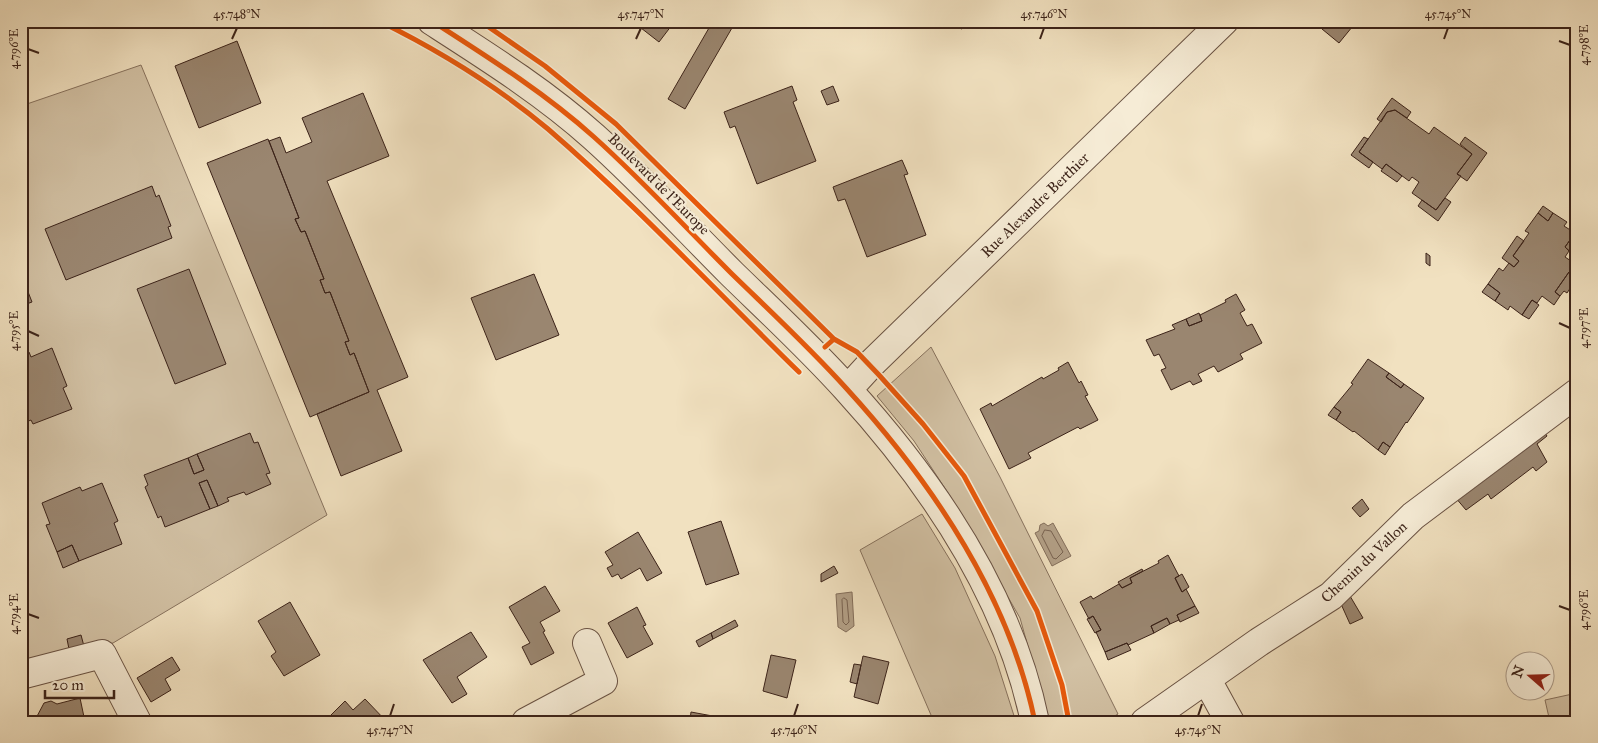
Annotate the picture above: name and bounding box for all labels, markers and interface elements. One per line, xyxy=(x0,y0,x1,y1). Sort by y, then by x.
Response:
text: 45.748°N xyxy=(213,7,261,21)
text: 45.747°N xyxy=(618,7,664,21)
text: 45.746°N xyxy=(1020,7,1068,21)
text: 45.745°N xyxy=(1425,7,1471,21)
text: 4.798°E xyxy=(1577,24,1591,65)
text: 4.796°E xyxy=(7,28,21,69)
street label: Boulevard de l'Europe xyxy=(605,130,713,238)
street label: Rue Alexandre Berthier xyxy=(977,149,1093,261)
text: 4.797°E xyxy=(1577,307,1591,348)
text: 4.795°E xyxy=(7,311,21,351)
street label: Chemin du Vallon xyxy=(1317,518,1411,606)
text: 4.796°E xyxy=(1577,589,1591,630)
text: 4.794°E xyxy=(7,593,21,635)
north arrow xyxy=(1506,650,1556,700)
text: N xyxy=(1508,663,1528,680)
scale bar xyxy=(45,668,114,700)
text: 20 m xyxy=(52,676,84,694)
text: 45.747°N xyxy=(367,723,413,737)
text: 45.746°N xyxy=(770,723,818,737)
text: 45.745°N xyxy=(1175,723,1221,737)

